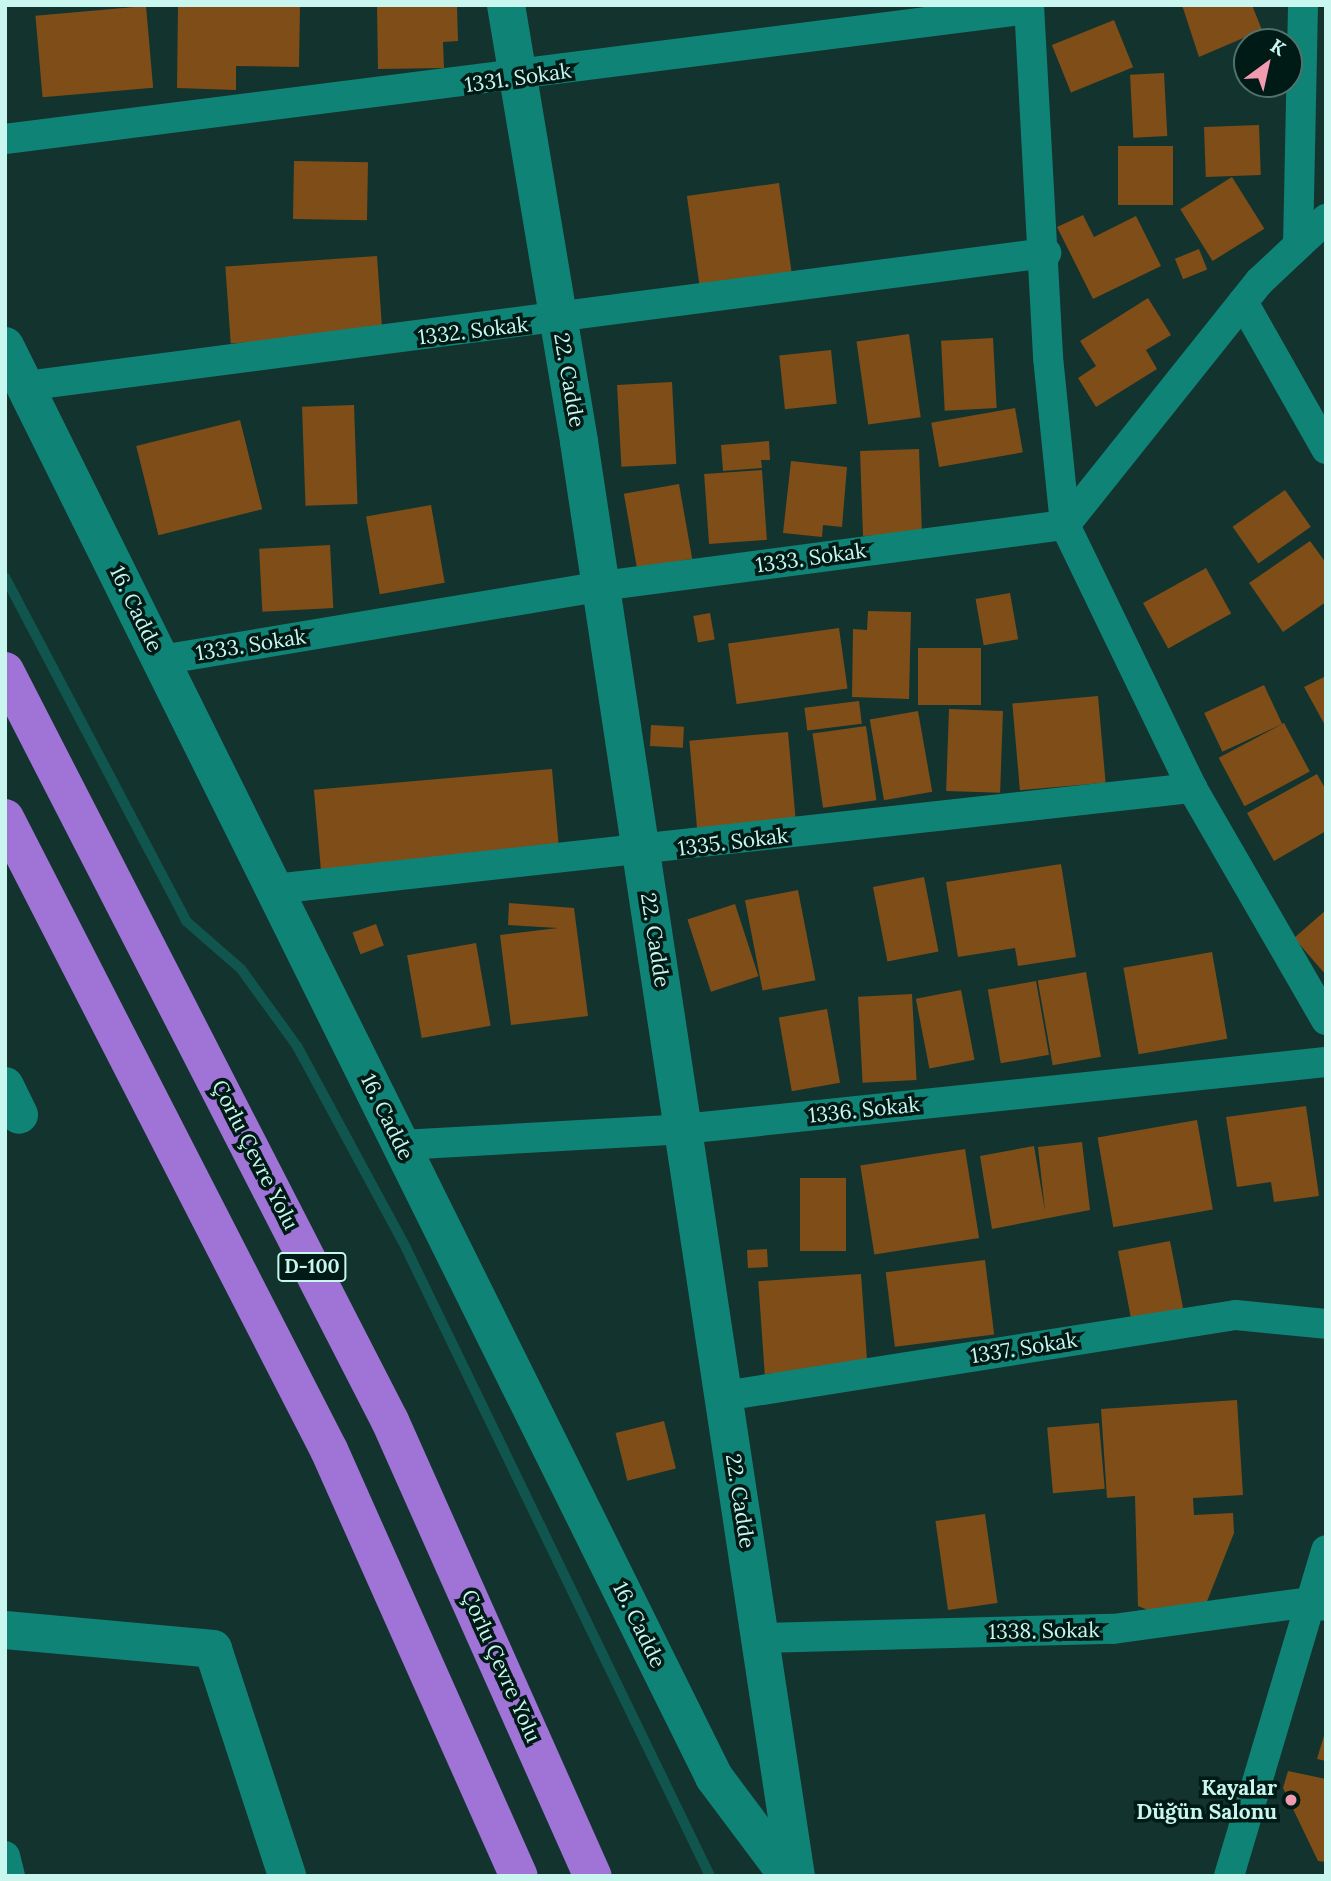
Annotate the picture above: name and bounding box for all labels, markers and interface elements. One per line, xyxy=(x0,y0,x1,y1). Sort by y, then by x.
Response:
north arrow xyxy=(1233,28,1303,98)
text: K xyxy=(1266,33,1291,61)
street label: 1331. Sokak xyxy=(463,58,573,98)
street label: 1332. Sokak xyxy=(417,312,529,350)
street label: 22. Cadde xyxy=(548,331,590,429)
street label: 1333. Sokak xyxy=(754,538,868,578)
street label: 16. Cadde xyxy=(104,562,168,656)
street label: 1333. Sokak xyxy=(194,624,308,666)
street label: 1335. Sokak xyxy=(677,823,789,861)
street label: 22. Cadde xyxy=(635,891,675,989)
street label: 16. Cadde xyxy=(355,1070,419,1164)
street label: Çorlu Çevre Yolu xyxy=(206,1076,304,1234)
street label: 1336. Sokak xyxy=(807,1092,921,1128)
road number: D-100 xyxy=(277,1252,347,1282)
street label: 1337. Sokak xyxy=(969,1327,1079,1369)
street label: 22. Cadde xyxy=(720,1452,760,1550)
street label: 16. Cadde xyxy=(607,1578,671,1672)
street label: Çorlu Çevre Yolu xyxy=(456,1586,546,1746)
street label: 1338. Sokak xyxy=(988,1617,1100,1645)
place label: Kayalar Düğün Salonu xyxy=(1136,1775,1277,1825)
marker: Kayalar Düğün Salonu xyxy=(1283,1792,1299,1808)

